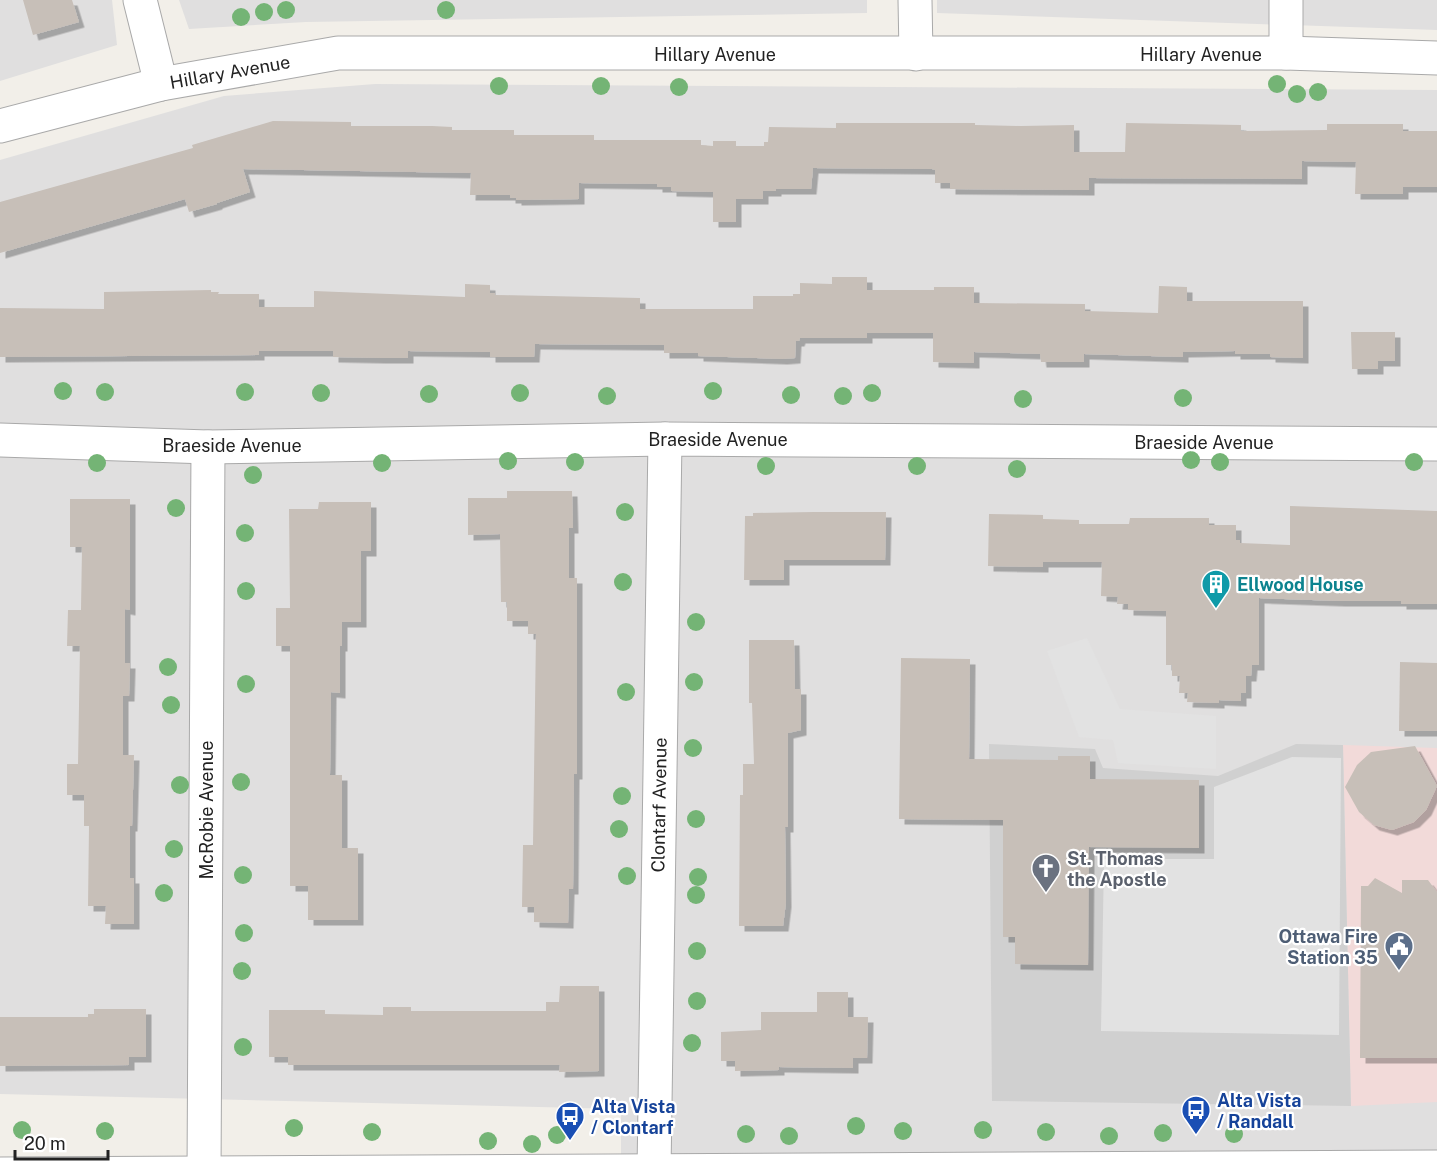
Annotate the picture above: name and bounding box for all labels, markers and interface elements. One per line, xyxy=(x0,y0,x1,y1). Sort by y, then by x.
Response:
street label: Hillary Avenue xyxy=(654,44,776,65)
street label: Hillary Avenue xyxy=(1140,44,1262,65)
street label: Hillary Avenue xyxy=(168,51,292,93)
street label: Braeside Avenue xyxy=(648,429,788,450)
street label: Braeside Avenue xyxy=(1134,432,1274,453)
street label: Braeside Avenue xyxy=(162,435,302,456)
building icon: Ellwood House xyxy=(1200,568,1232,610)
place label: Ellwood House xyxy=(1237,574,1364,595)
street label: Clontarf Avenue xyxy=(647,737,671,873)
street label: McRobie Avenue xyxy=(196,741,217,880)
place label: St. Thomas the Apostle xyxy=(1067,848,1167,890)
church icon: St. Thomas the Apostle xyxy=(1030,852,1062,894)
place label: Ottawa Fire Station 35 xyxy=(1278,926,1378,968)
public building icon: Ottawa Fire Station 35 xyxy=(1383,930,1415,972)
place label: Alta Vista / Randall xyxy=(1217,1090,1301,1132)
bus stop icon: Alta Vista / Randall xyxy=(1180,1094,1212,1136)
place label: Alta Vista / Clontarf xyxy=(591,1096,675,1138)
bus stop icon: Alta Vista / Clontarf xyxy=(554,1100,586,1142)
scale bar xyxy=(15,1123,108,1161)
text: 20 m xyxy=(24,1133,66,1154)

